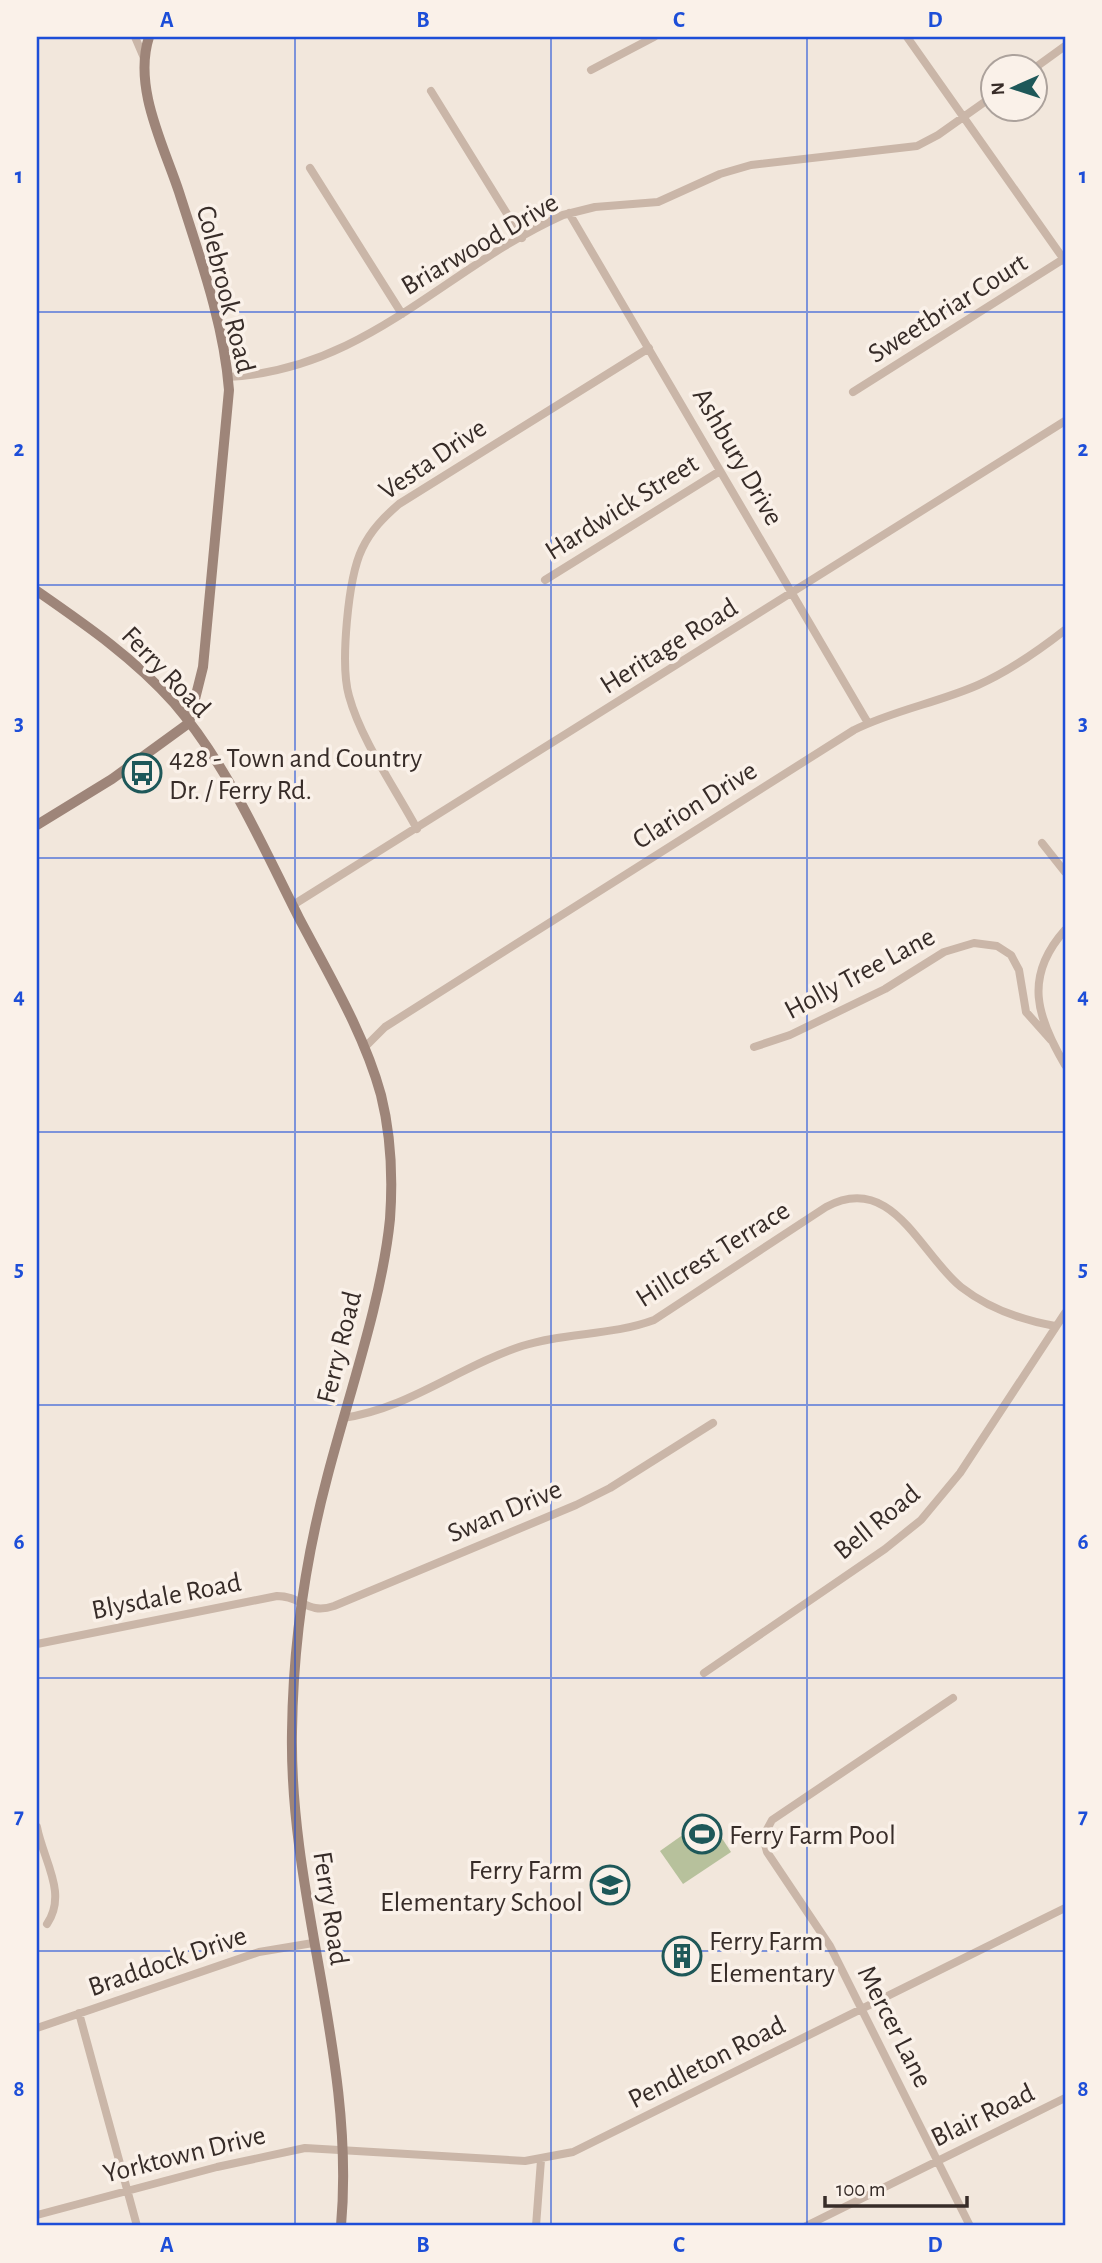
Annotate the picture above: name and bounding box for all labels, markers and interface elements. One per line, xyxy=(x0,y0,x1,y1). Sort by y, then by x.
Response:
text: A xyxy=(160,9,174,32)
text: B xyxy=(416,9,430,32)
text: C xyxy=(673,9,685,32)
text: D xyxy=(927,9,943,32)
north arrow xyxy=(979,52,1050,122)
text: N xyxy=(989,82,1008,96)
text: 1 xyxy=(15,165,23,188)
text: 1 xyxy=(1079,165,1087,188)
street label: Briarwood Drive xyxy=(397,189,563,301)
street label: Colebrook Road xyxy=(191,203,259,376)
street label: Sweetbriar Court xyxy=(864,249,1033,369)
street label: Ashbury Drive xyxy=(687,383,788,531)
street label: Vesta Drive xyxy=(374,414,492,506)
text: 2 xyxy=(14,438,25,461)
text: 2 xyxy=(1078,438,1089,461)
street label: Hardwick Street xyxy=(541,450,704,566)
street label: Heritage Road xyxy=(595,593,743,700)
street label: Ferry Road xyxy=(116,621,215,723)
text: 3 xyxy=(14,712,24,735)
text: 3 xyxy=(1078,712,1088,735)
place label: 428 - Town and Country Dr. / Ferry Rd. xyxy=(169,745,422,805)
bus stop icon: 428 - Town and Country Dr. / Ferry Rd. xyxy=(121,752,163,794)
street label: Clarion Drive xyxy=(628,757,762,855)
street label: Holly Tree Lane xyxy=(780,922,940,1025)
text: 4 xyxy=(13,985,25,1008)
text: 4 xyxy=(1077,985,1089,1008)
street label: Hillcrest Terrace xyxy=(631,1196,795,1313)
text: 5 xyxy=(14,1258,24,1281)
text: 5 xyxy=(1078,1258,1088,1281)
street label: Ferry Road xyxy=(312,1288,367,1407)
street label: Swan Drive xyxy=(444,1475,566,1548)
street label: Bell Road xyxy=(829,1480,926,1565)
text: 6 xyxy=(13,1531,25,1554)
text: 6 xyxy=(1077,1531,1089,1554)
street label: Blysdale Road xyxy=(89,1569,244,1625)
text: 7 xyxy=(14,1805,24,1828)
text: 7 xyxy=(1078,1805,1088,1828)
sports icon: Ferry Farm Pool xyxy=(681,1813,723,1855)
place label: Ferry Farm Pool xyxy=(729,1822,896,1850)
street label: Ferry Road xyxy=(307,1849,353,1967)
place label: Ferry Farm Elementary School xyxy=(380,1857,583,1917)
school or university icon: Ferry Farm Elementary School xyxy=(589,1864,631,1906)
street label: Braddock Drive xyxy=(85,1922,250,2002)
place label: Ferry Farm Elementary xyxy=(709,1928,835,1988)
building icon: Ferry Farm Elementary xyxy=(661,1935,703,1977)
street label: Mercer Lane xyxy=(852,1962,937,2092)
street label: Pendleton Road xyxy=(624,2011,790,2114)
text: 8 xyxy=(13,2078,25,2101)
text: 8 xyxy=(1077,2078,1089,2101)
street label: Blair Road xyxy=(927,2079,1039,2153)
street label: Yorktown Drive xyxy=(100,2121,269,2189)
scale bar xyxy=(825,2165,967,2209)
text: 100 m xyxy=(836,2179,886,2200)
text: A xyxy=(160,2234,174,2257)
text: B xyxy=(416,2234,430,2257)
text: C xyxy=(673,2234,685,2257)
text: D xyxy=(927,2234,943,2257)

